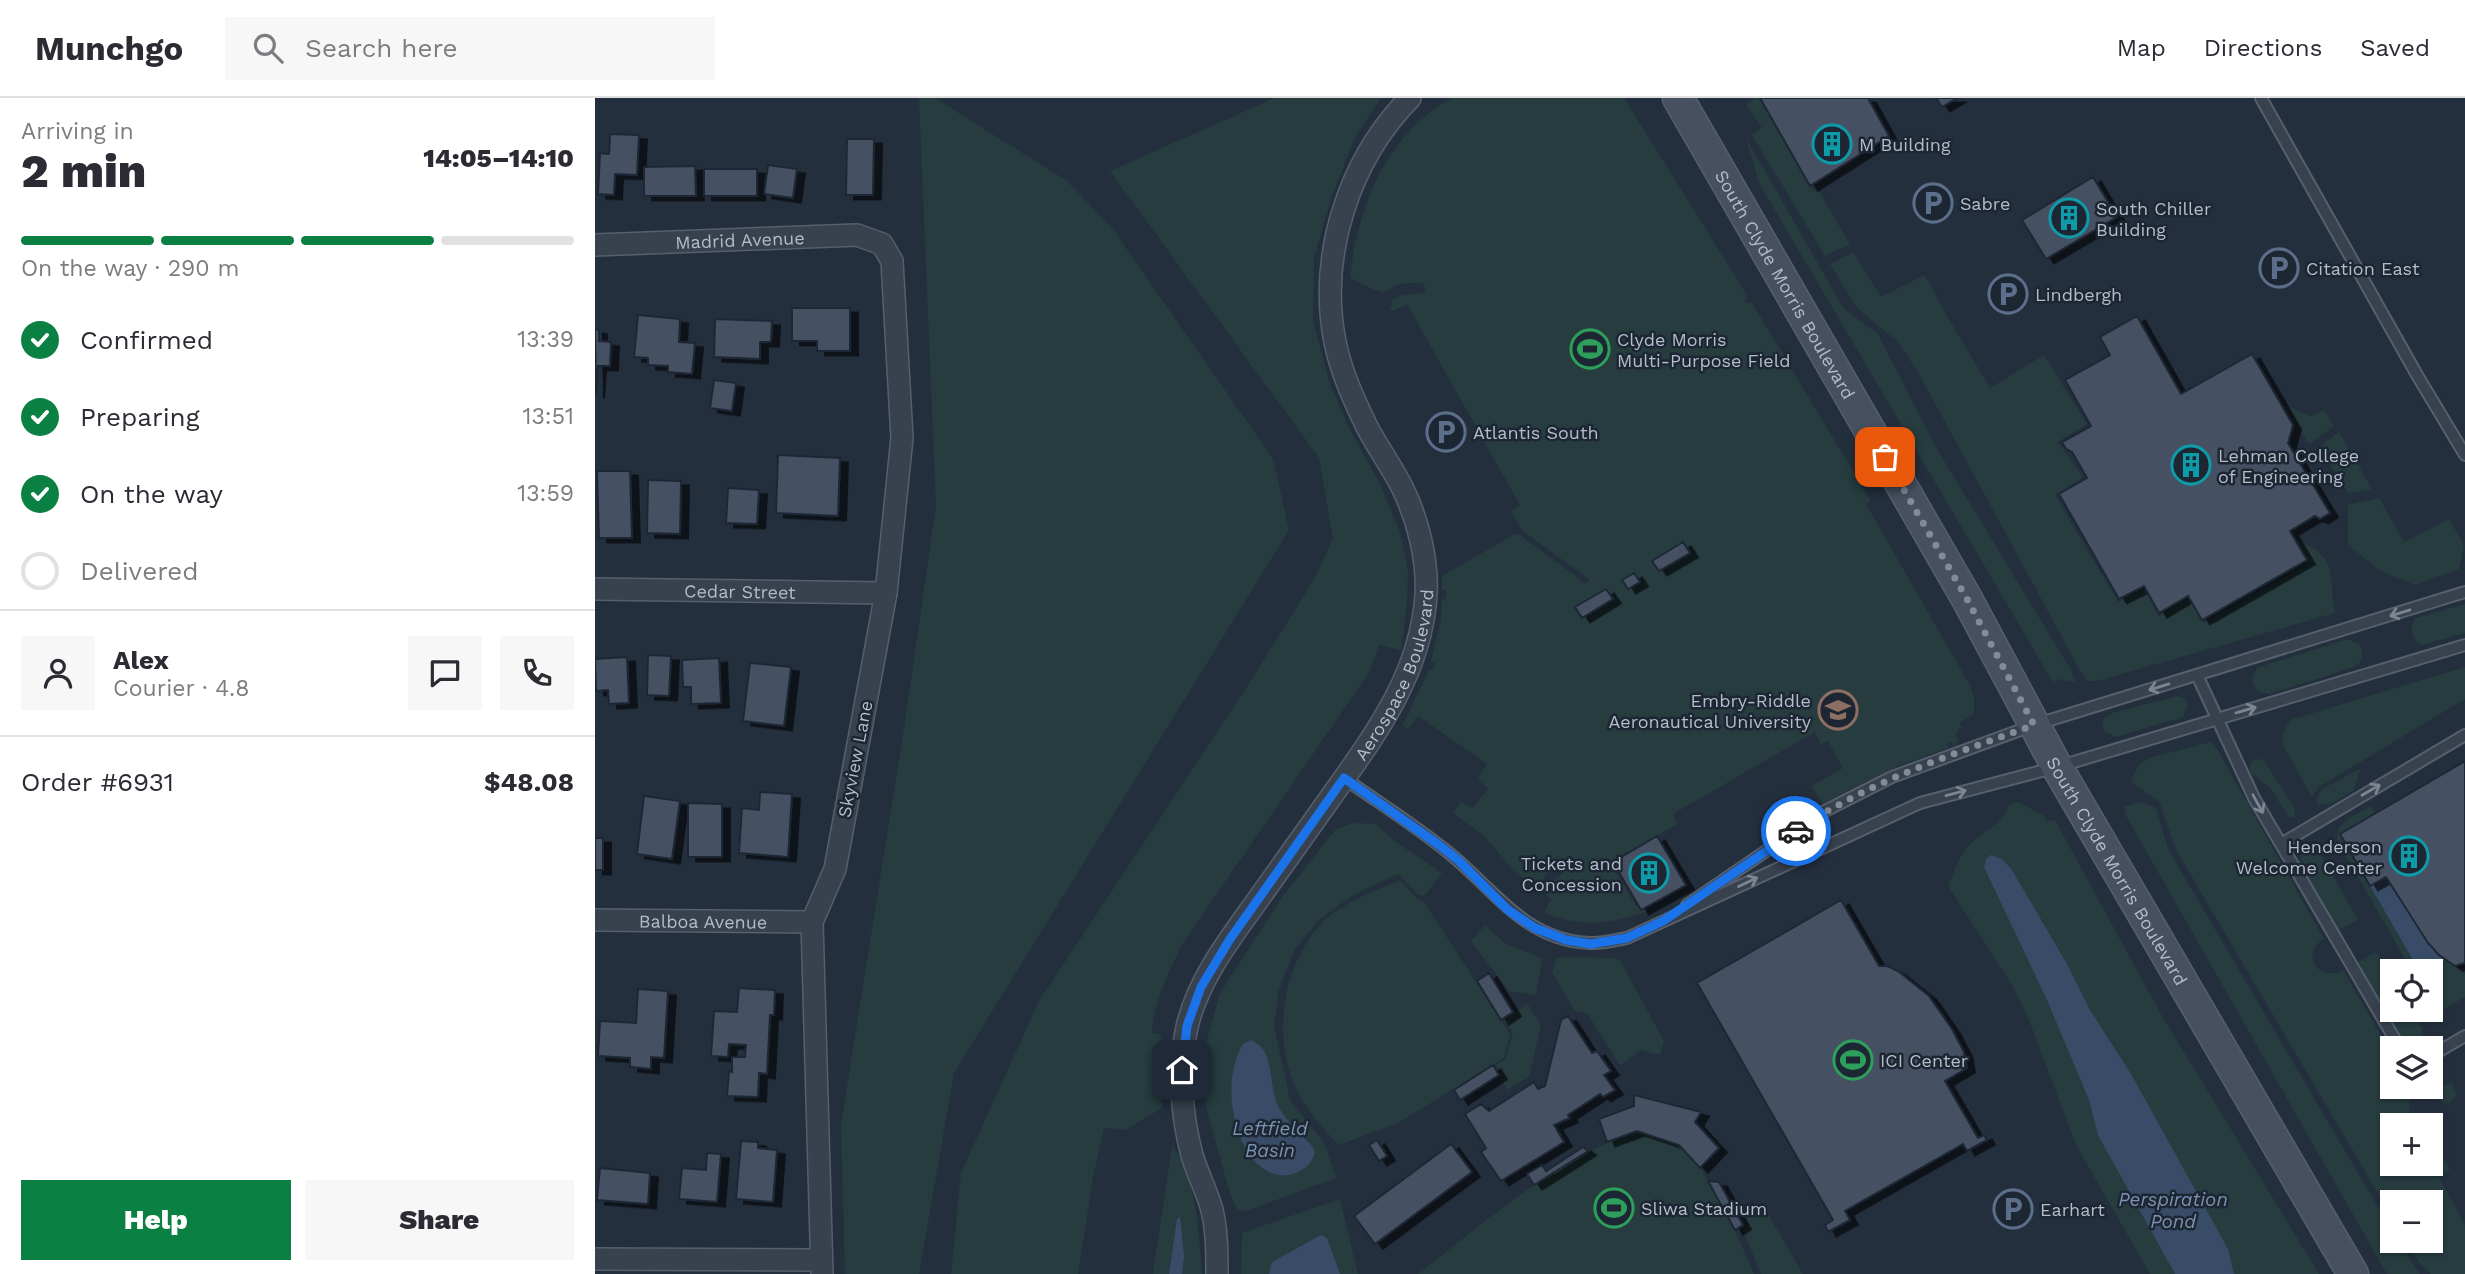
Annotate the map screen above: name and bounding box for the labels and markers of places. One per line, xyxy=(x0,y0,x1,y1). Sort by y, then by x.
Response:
building icon: M Building xyxy=(1811,123,1853,165)
place label: M Building xyxy=(1859,134,1951,155)
parking icon: Sabre xyxy=(1912,182,1954,224)
place label: Sabre xyxy=(1960,193,2010,214)
building icon: South Chiller Building xyxy=(2048,197,2090,239)
place label: South Chiller Building xyxy=(2096,198,2211,240)
parking icon: Citation East xyxy=(2258,247,2300,289)
place label: Citation East xyxy=(2306,258,2420,279)
parking icon: Lindbergh xyxy=(1987,273,2029,315)
place label: Lindbergh xyxy=(2035,284,2122,305)
sports icon: Clyde Morris Multi-Purpose Field xyxy=(1569,328,1611,370)
place label: Clyde Morris Multi-Purpose Field xyxy=(1617,329,1790,371)
parking icon: Atlantis South xyxy=(1425,411,1467,453)
place label: Atlantis South xyxy=(1473,422,1599,443)
pin xyxy=(1855,427,1915,487)
building icon: Lehman College of Engineering xyxy=(2170,444,2212,486)
place label: Lehman College of Engineering xyxy=(2218,445,2359,487)
school or university icon: Embry-Riddle Aeronautical University xyxy=(1817,689,1859,731)
place label: Embry-Riddle Aeronautical University xyxy=(1609,690,1812,732)
building icon: Henderson Welcome Center xyxy=(2388,835,2430,877)
place label: Henderson Welcome Center xyxy=(2236,836,2382,878)
building icon: Tickets and Concession xyxy=(1628,852,1670,894)
place label: Tickets and Concession xyxy=(1521,853,1622,895)
sports icon: ICI Center xyxy=(1832,1039,1874,1081)
pin xyxy=(1152,1040,1212,1100)
place label: ICI Center xyxy=(1880,1050,1968,1071)
sports icon: Sliwa Stadium xyxy=(1593,1187,1635,1229)
parking icon: Earhart xyxy=(1992,1188,2034,1230)
place label: Sliwa Stadium xyxy=(1641,1198,1767,1219)
place label: Earhart xyxy=(2040,1199,2105,1220)

